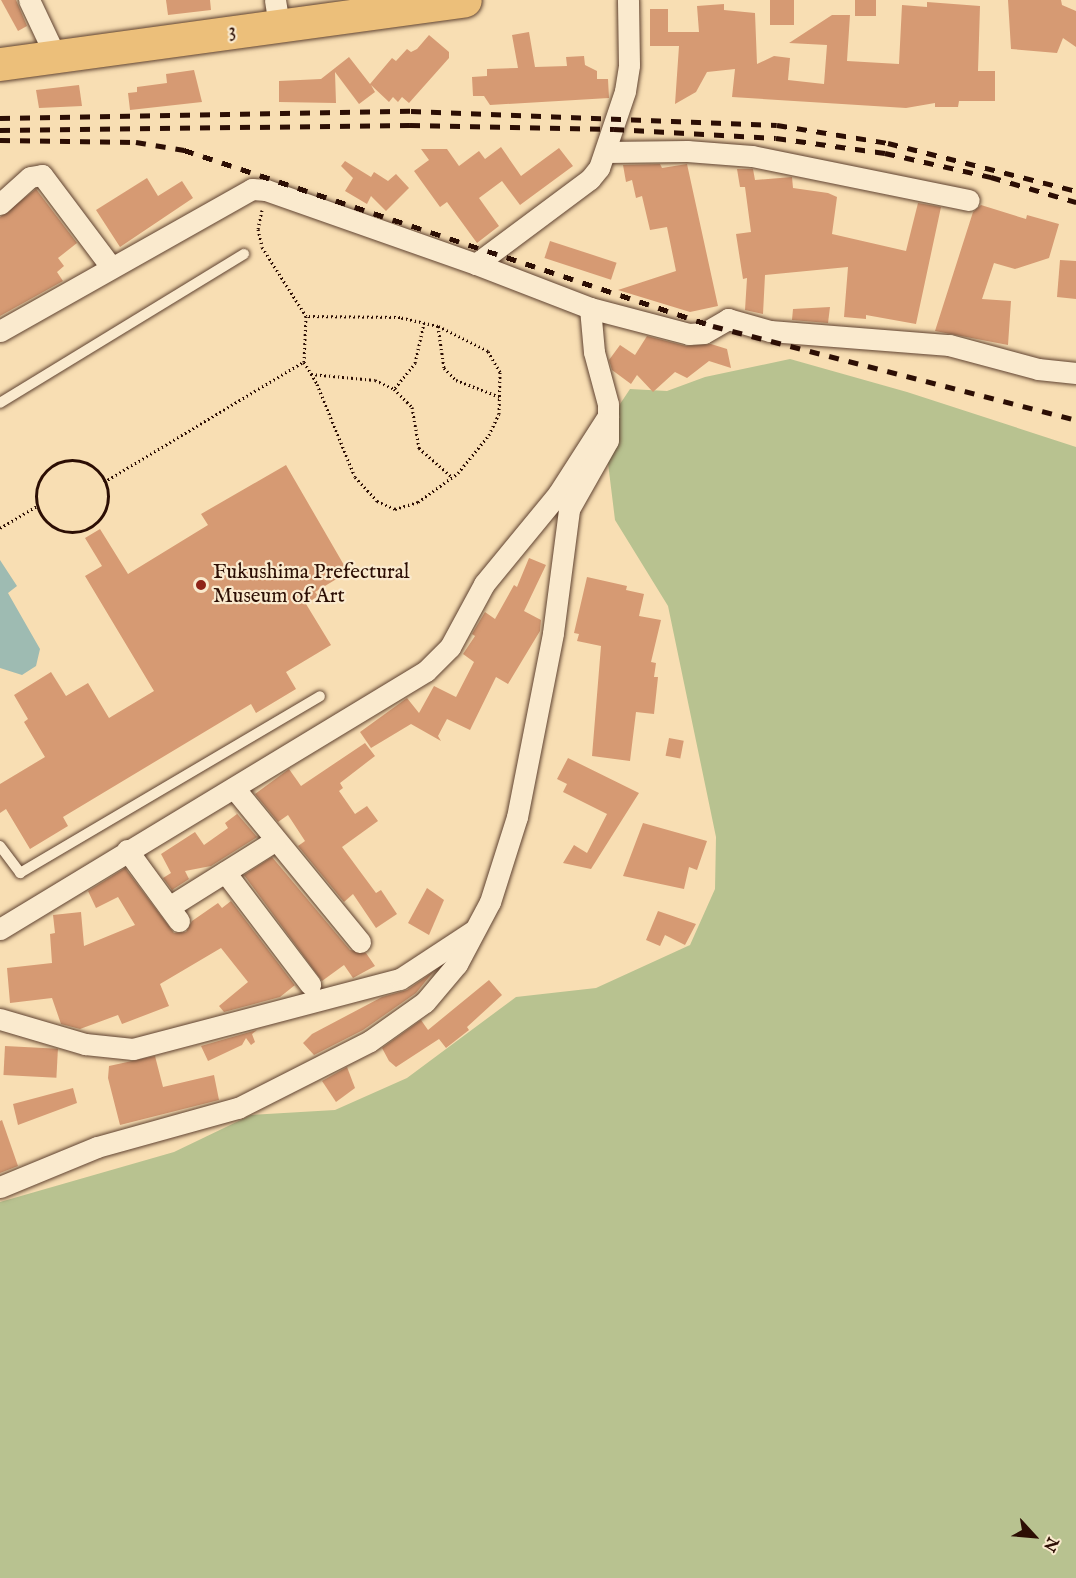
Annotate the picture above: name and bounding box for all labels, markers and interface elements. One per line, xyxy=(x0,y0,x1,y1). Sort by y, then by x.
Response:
street label: 3 xyxy=(226,18,238,44)
place label: Fukushima Prefectural Museum of Art xyxy=(213,560,410,610)
marker: Fukushima Prefectural Museum of Art xyxy=(194,578,208,592)
north arrow xyxy=(1004,1506,1064,1566)
text: N xyxy=(1038,1533,1062,1554)

